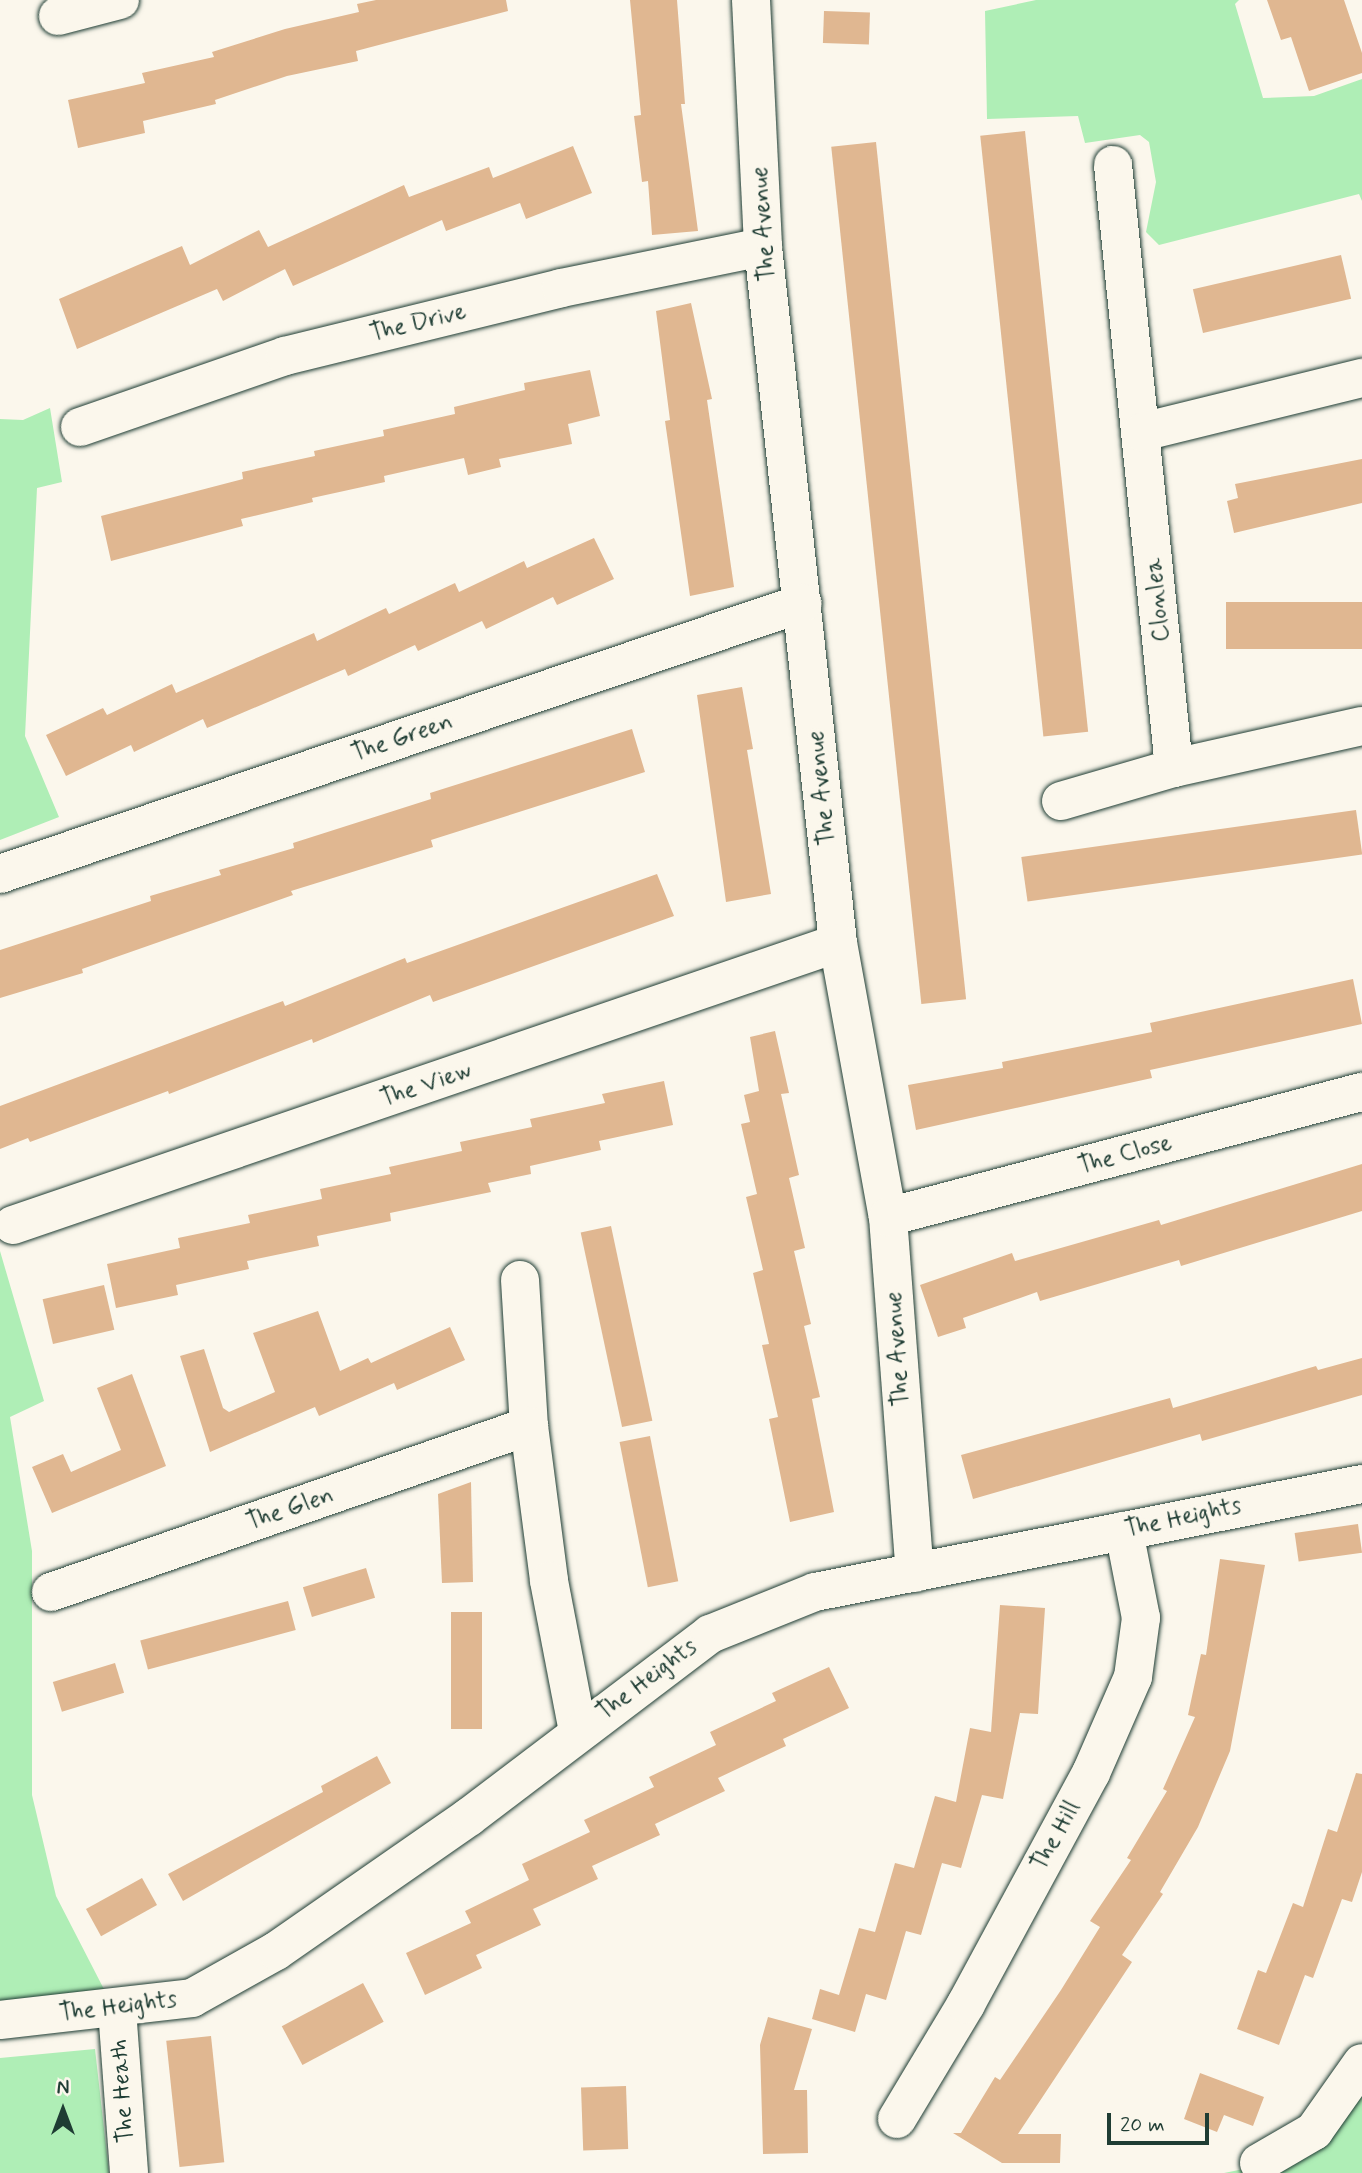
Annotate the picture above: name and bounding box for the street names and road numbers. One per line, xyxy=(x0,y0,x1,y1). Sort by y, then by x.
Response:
street label: The Avenue xyxy=(746,164,782,284)
street label: The Drive xyxy=(368,297,468,349)
street label: Clonlea xyxy=(1139,557,1177,643)
street label: The Green xyxy=(346,707,458,769)
street label: The Avenue xyxy=(802,728,842,848)
street label: The View xyxy=(379,1057,473,1113)
street label: The Close xyxy=(1075,1129,1175,1181)
street label: The Avenue xyxy=(880,1289,916,1409)
street label: The Glen xyxy=(240,1480,340,1538)
street label: The Heights xyxy=(1122,1492,1244,1544)
street label: The Heights xyxy=(591,1633,703,1727)
street label: The Hill xyxy=(1025,1796,1087,1876)
street label: The Heights xyxy=(57,1985,179,2029)
street label: The Heath xyxy=(105,2039,141,2143)

